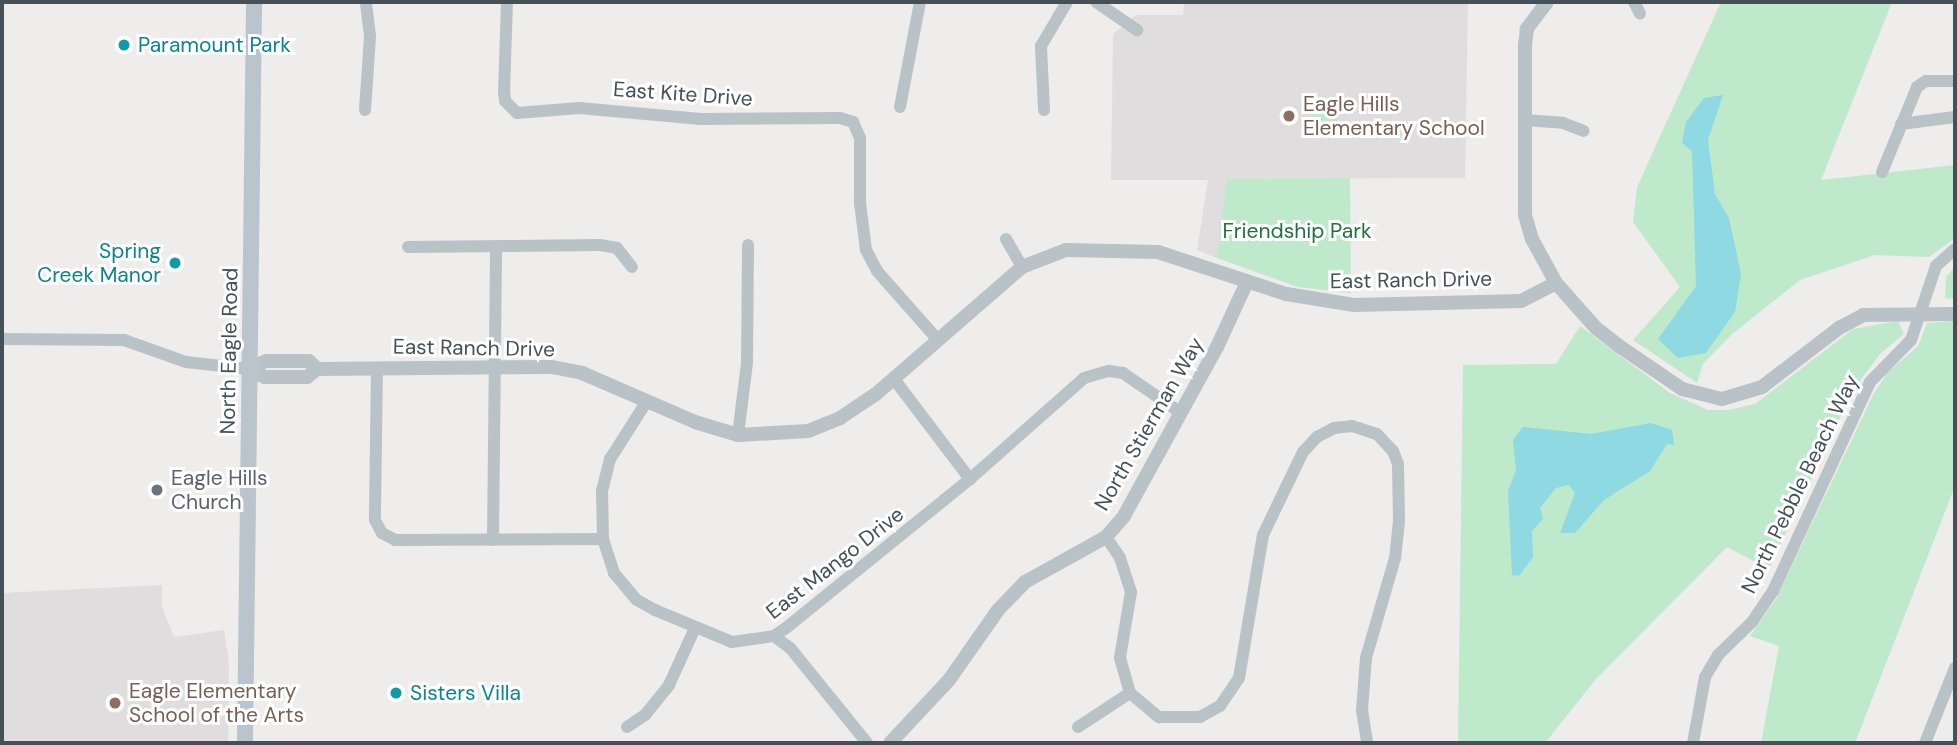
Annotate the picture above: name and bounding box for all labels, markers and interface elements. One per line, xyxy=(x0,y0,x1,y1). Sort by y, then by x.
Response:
place label: Paramount Park xyxy=(138,32,291,58)
marker: Paramount Park xyxy=(116,37,132,53)
street label: East Kite Drive xyxy=(612,77,754,111)
place label: Eagle Hills Elementary School xyxy=(1303,91,1485,141)
marker: Eagle Hills Elementary School xyxy=(1281,108,1297,124)
park label: Friendship Park xyxy=(1222,218,1372,244)
place label: Spring Creek Manor xyxy=(37,238,161,288)
marker: Spring Creek Manor xyxy=(167,255,183,271)
street label: East Ranch Drive xyxy=(1330,266,1492,294)
street label: North Eagle Road xyxy=(215,267,243,435)
street label: North Stierman Way xyxy=(1089,333,1209,515)
street label: East Ranch Drive xyxy=(393,334,555,362)
street label: North Pebble Beach Way xyxy=(1736,370,1864,598)
place label: Eagle Hills Church xyxy=(171,465,267,515)
marker: Eagle Hills Church xyxy=(149,482,165,498)
street label: East Mango Drive xyxy=(761,502,909,624)
place label: Eagle Elementary School of the Arts xyxy=(129,678,304,728)
place label: Sisters Villa xyxy=(410,680,521,706)
marker: Sisters Villa xyxy=(388,685,404,701)
marker: Eagle Elementary School of the Arts xyxy=(107,695,123,711)

